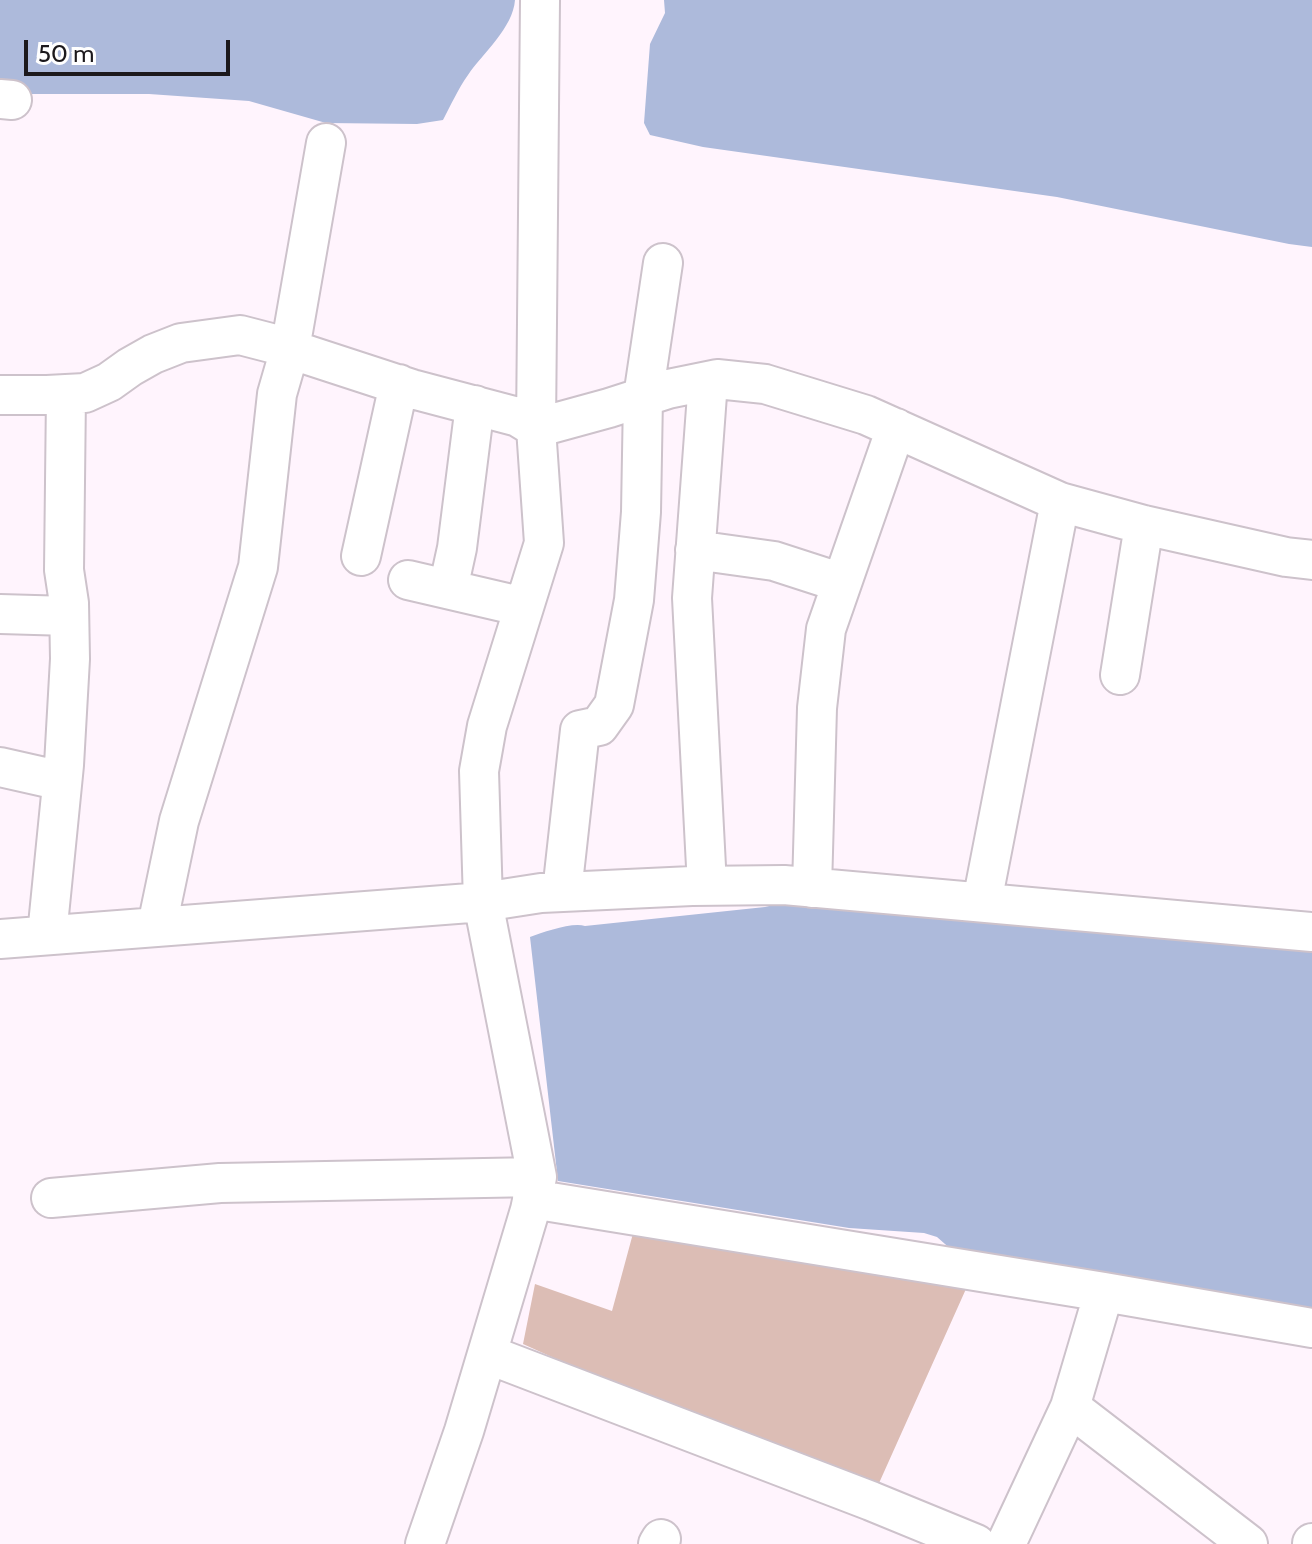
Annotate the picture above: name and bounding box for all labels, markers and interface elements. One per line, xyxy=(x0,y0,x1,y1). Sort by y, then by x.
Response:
scale bar xyxy=(28,24,234,74)
text: 50 m xyxy=(38,39,94,68)

